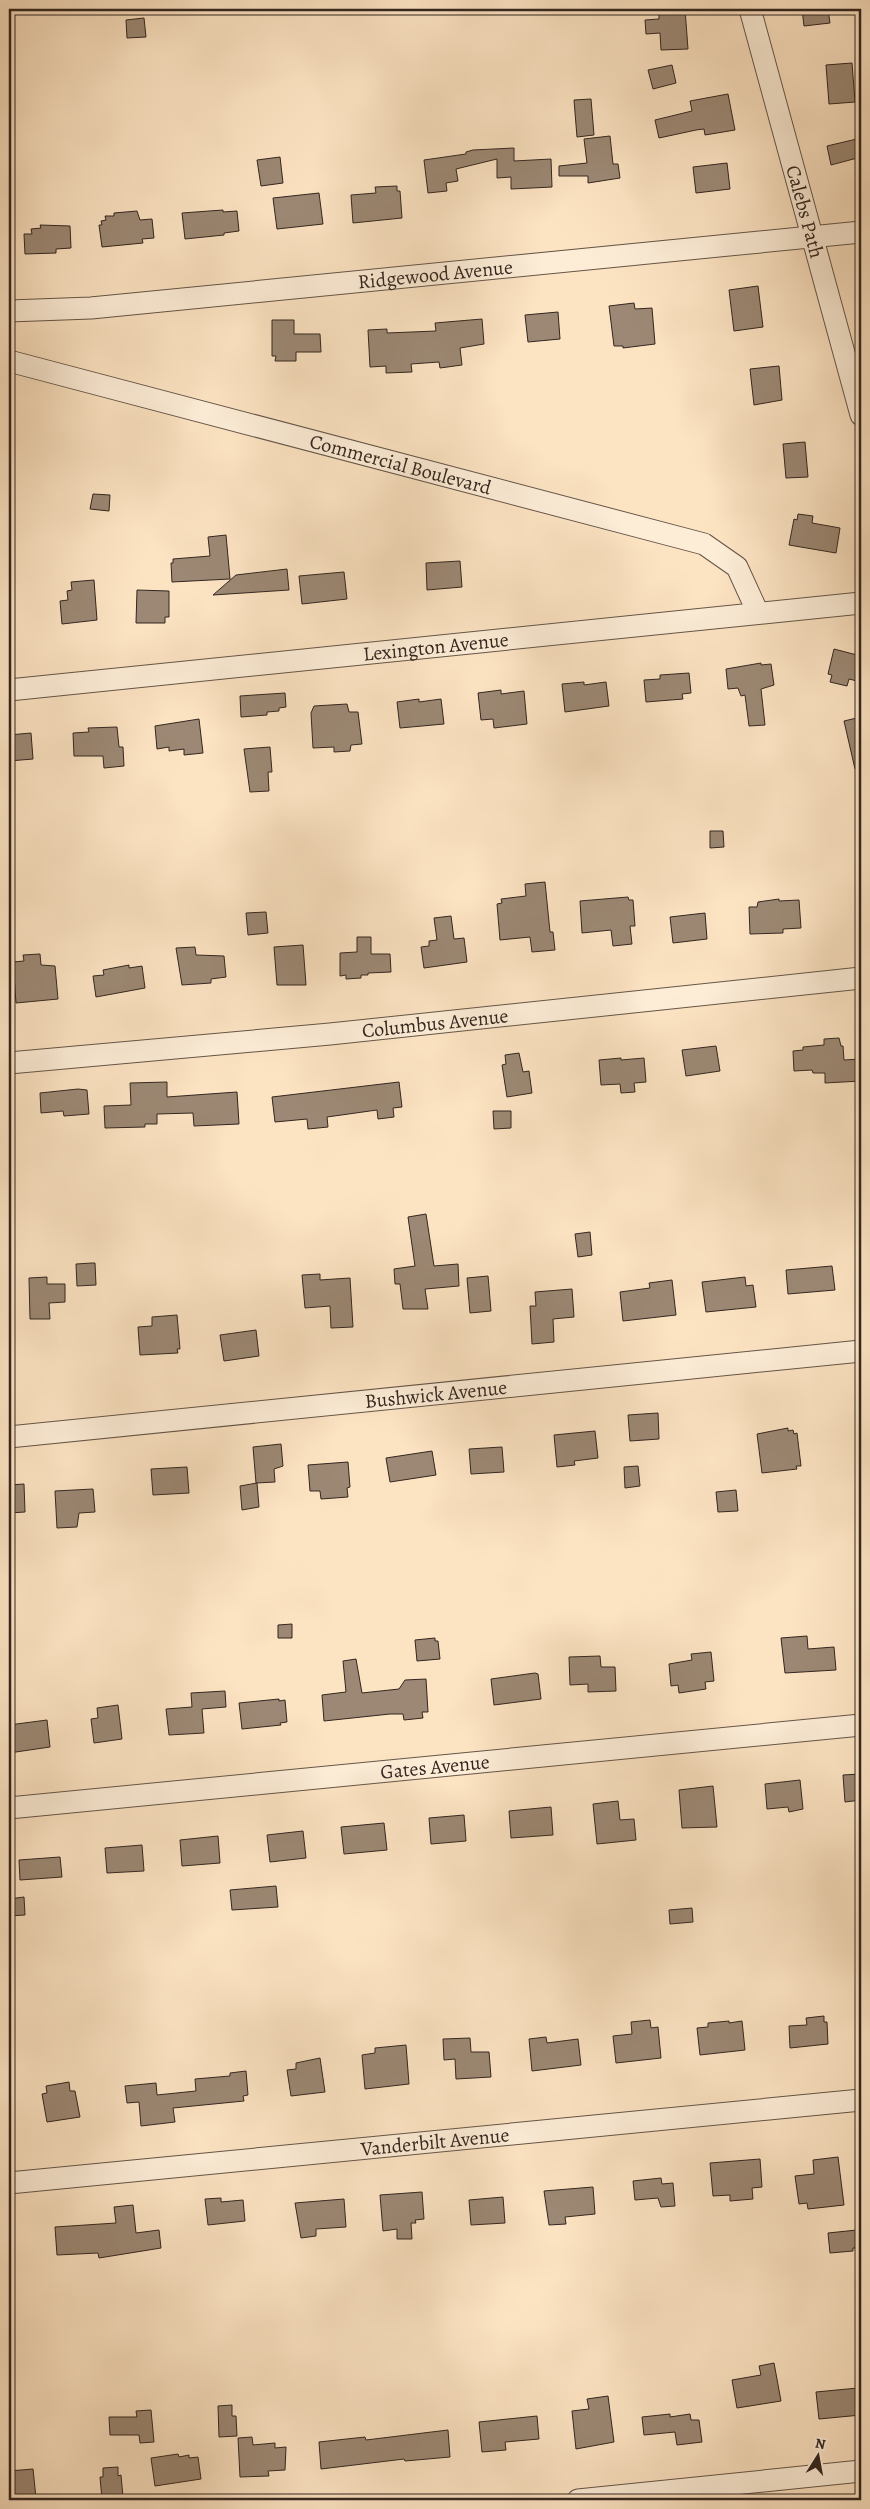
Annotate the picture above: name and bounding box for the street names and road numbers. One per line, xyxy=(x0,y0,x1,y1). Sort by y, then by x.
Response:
street label: Calebs Path xyxy=(780,162,831,261)
street label: Ridgewood Avenue xyxy=(357,253,514,295)
street label: Commercial Boulevard xyxy=(307,427,495,501)
street label: Lexington Avenue xyxy=(362,626,510,667)
street label: Columbus Avenue xyxy=(361,1002,510,1044)
street label: Bushwick Avenue xyxy=(363,1373,508,1415)
street label: Gates Avenue xyxy=(379,1748,491,1785)
street label: Vanderbilt Avenue xyxy=(358,2121,511,2162)

